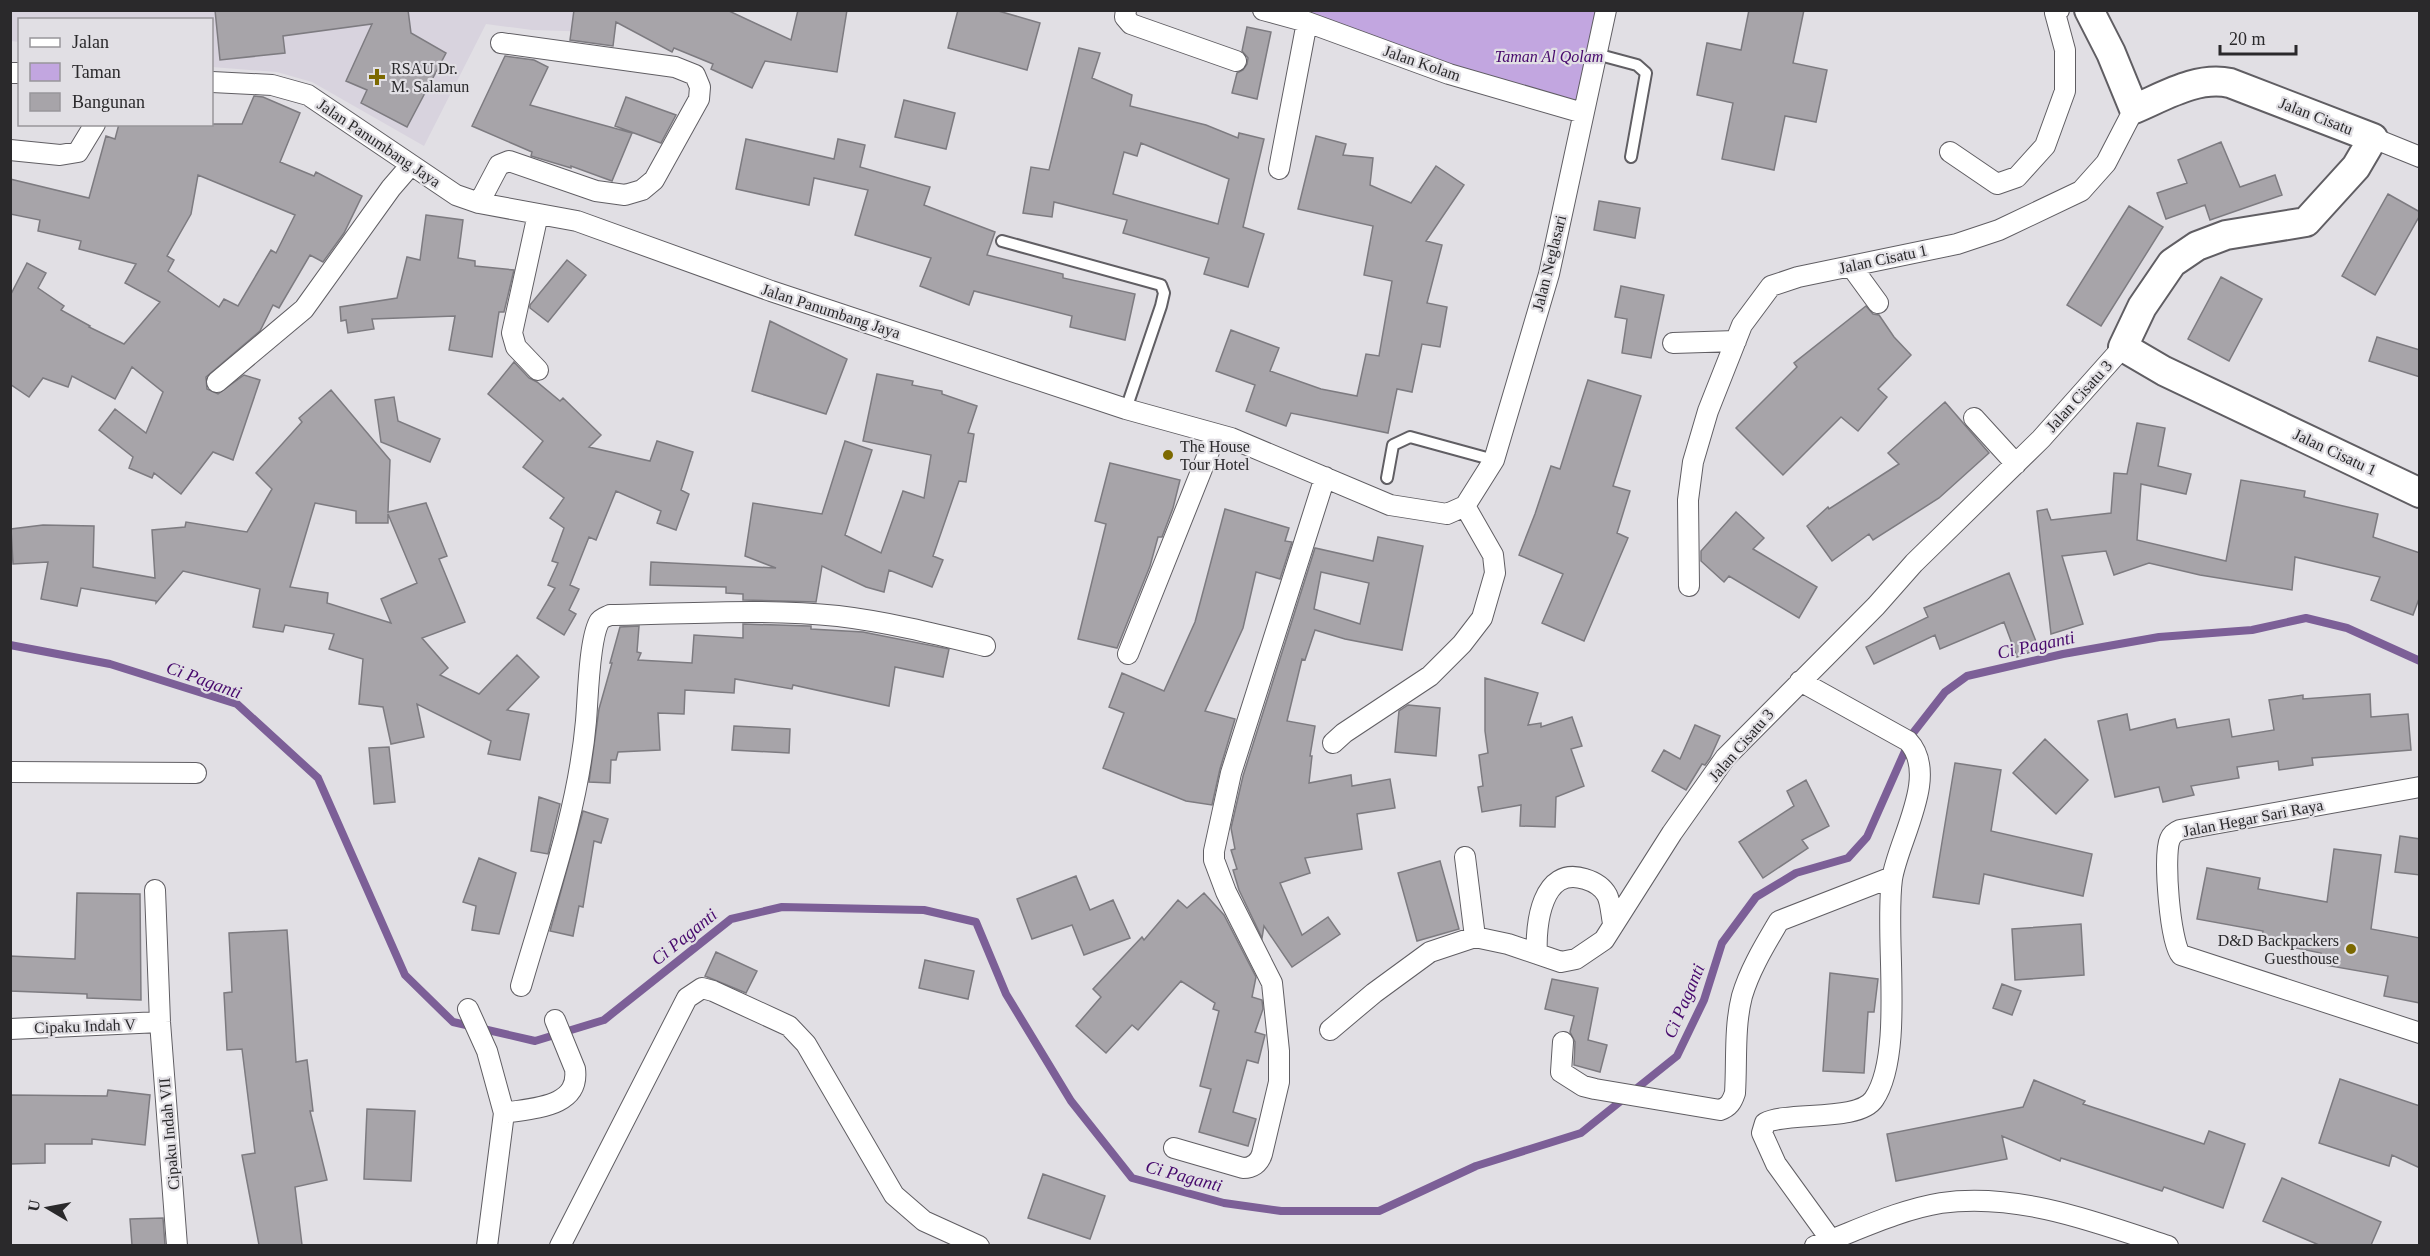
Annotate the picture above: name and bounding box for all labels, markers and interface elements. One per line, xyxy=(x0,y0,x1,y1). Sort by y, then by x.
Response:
legend xyxy=(18,18,213,126)
scale bar xyxy=(2220,18,2296,56)
text: 20 m xyxy=(2229,29,2266,49)
text: Jalan xyxy=(72,32,109,52)
street label: Jalan Kolam xyxy=(1381,42,1463,84)
park label: Taman Al Qolam xyxy=(1495,48,1603,65)
place label: RSAU Dr. M. Salamun xyxy=(391,60,469,95)
text: Taman xyxy=(72,62,121,82)
marker: RSAU Dr. M. Salamun xyxy=(368,68,386,86)
text: Bangunan xyxy=(72,92,145,112)
street label: Jalan Cisatu xyxy=(2277,94,2355,138)
street label: Jalan Panumbang Jaya xyxy=(314,95,444,191)
street label: Jalan Neglasari xyxy=(1529,213,1570,313)
street label: Jalan Cisatu 1 xyxy=(1837,241,1929,277)
street label: Jalan Panumbang Jaya xyxy=(759,281,903,342)
street label: Jalan Cisatu 3 xyxy=(2043,357,2115,435)
street label: Jalan Cisatu 1 xyxy=(2291,425,2379,479)
place label: The House Tour Hotel xyxy=(1180,438,1250,473)
marker: The House Tour Hotel xyxy=(1161,448,1175,462)
water label: Ci Paganti xyxy=(1996,627,2076,663)
water label: Ci Paganti xyxy=(164,657,244,703)
street label: Jalan Cisatu 3 xyxy=(1705,706,1777,784)
street label: Jalan Hegar Sari Raya xyxy=(2181,796,2325,841)
water label: Ci Paganti xyxy=(647,905,721,969)
place label: D&D Backpackers Guesthouse xyxy=(2218,932,2339,967)
marker: D&D Backpackers Guesthouse xyxy=(2344,942,2358,956)
water label: Ci Paganti xyxy=(1659,961,1709,1041)
street label: Cipaku Indah V xyxy=(34,1016,137,1037)
street label: Cipaku Indah VII xyxy=(156,1077,183,1191)
water label: Ci Paganti xyxy=(1143,1156,1225,1196)
north arrow xyxy=(18,1178,78,1238)
text: U xyxy=(24,1198,43,1213)

